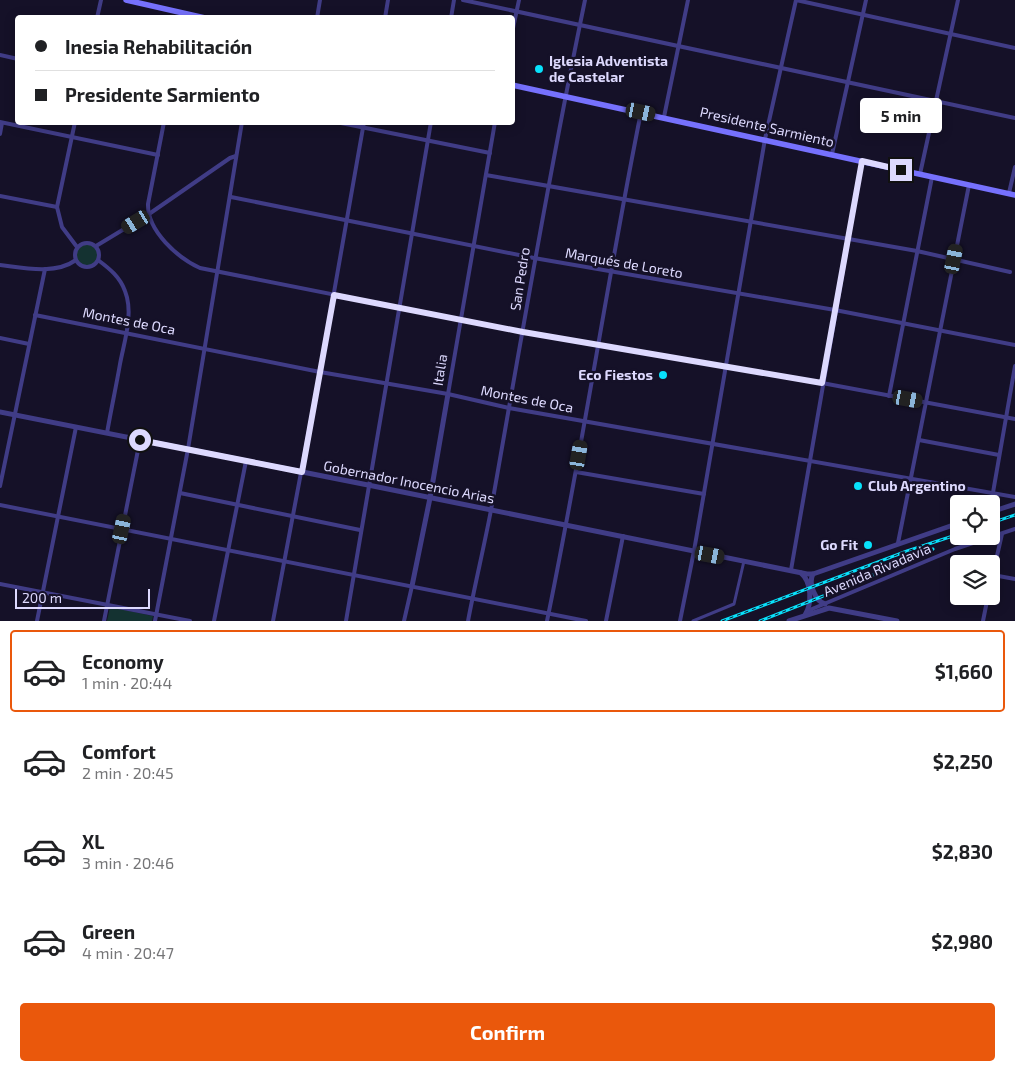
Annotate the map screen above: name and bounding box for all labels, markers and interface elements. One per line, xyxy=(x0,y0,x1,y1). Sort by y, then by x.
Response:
text: Inesia Rehabilitación xyxy=(65,35,252,58)
place label: Iglesia Adventista de Castelar xyxy=(549,52,668,85)
marker: Iglesia Adventista de Castelar xyxy=(533,63,545,75)
text: Presidente Sarmiento xyxy=(65,83,260,106)
callout: 5 min xyxy=(860,98,942,132)
car xyxy=(624,102,657,122)
street label: Presidente Sarmiento xyxy=(698,103,836,150)
text: 5 min xyxy=(881,106,921,125)
route end xyxy=(890,159,912,181)
car xyxy=(119,208,152,236)
car xyxy=(943,243,964,275)
street label: Marqués de Loreto xyxy=(564,244,684,281)
street label: San Pedro xyxy=(506,246,533,312)
street label: Montes de Oca xyxy=(81,303,177,338)
street label: Italia xyxy=(429,353,450,387)
place label: Eco Fiestos xyxy=(578,366,653,383)
marker: Eco Fiestos xyxy=(657,369,669,381)
street label: Montes de Oca xyxy=(479,381,575,416)
car xyxy=(891,389,924,409)
route start xyxy=(129,429,151,451)
car xyxy=(569,439,588,471)
street label: Gobernador Inocencio Arias xyxy=(322,457,496,506)
place label: Club Argentino xyxy=(868,477,966,494)
marker: Club Argentino xyxy=(852,480,864,492)
map controls xyxy=(950,495,1000,605)
button: locate xyxy=(950,495,1000,545)
car xyxy=(111,513,132,545)
place label: Go Fit xyxy=(820,536,858,553)
street label: Avenida Rivadavia xyxy=(820,539,933,600)
marker: Go Fit xyxy=(862,539,874,551)
car xyxy=(693,545,726,565)
button: layers xyxy=(950,555,1000,605)
scale bar xyxy=(15,586,150,609)
text: 200 m xyxy=(22,589,62,606)
icon: car xyxy=(22,649,67,694)
text: Economy xyxy=(82,650,164,673)
text: $1,660 xyxy=(935,660,993,683)
text: 1 min · 20:44 xyxy=(82,673,172,692)
icon: car xyxy=(22,739,67,784)
text: Comfort xyxy=(82,740,156,763)
text: $2,250 xyxy=(933,750,993,773)
text: 2 min · 20:45 xyxy=(82,763,174,782)
icon: car xyxy=(22,829,67,874)
text: XL xyxy=(82,830,104,853)
text: $2,830 xyxy=(932,840,993,863)
text: 3 min · 20:46 xyxy=(82,853,174,872)
icon: car xyxy=(22,919,67,964)
text: Green xyxy=(82,920,135,943)
text: $2,980 xyxy=(931,930,993,953)
text: 4 min · 20:47 xyxy=(82,943,174,962)
button: Confirm xyxy=(20,1003,995,1061)

